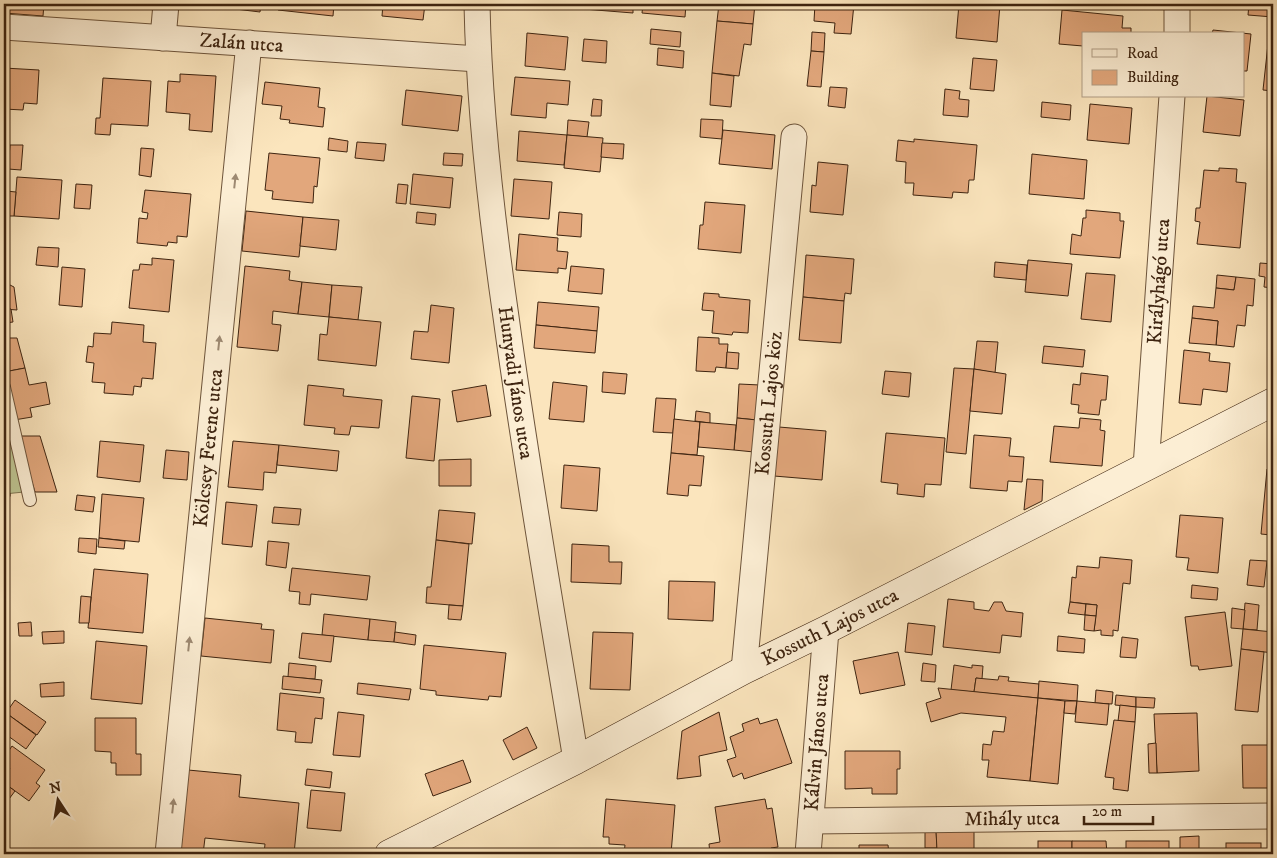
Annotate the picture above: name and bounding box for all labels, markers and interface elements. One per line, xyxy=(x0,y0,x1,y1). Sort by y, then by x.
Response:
street label: Zalán utca xyxy=(199,28,285,58)
legend xyxy=(1082,32,1244,98)
text: Road xyxy=(1127,44,1159,63)
text: Building xyxy=(1127,68,1179,87)
one-way arrow xyxy=(231,173,239,189)
street label: Királyhágó utca xyxy=(1142,217,1176,345)
street label: Hunyadi János utca xyxy=(492,305,539,462)
street label: Kossuth Lajos köz xyxy=(750,330,788,476)
one-way arrow xyxy=(215,335,223,351)
street label: Kölcsey Ferenc utca xyxy=(188,367,229,528)
street label: Kossuth Lajos utca xyxy=(758,582,903,672)
one-way arrow xyxy=(185,636,193,652)
street label: Kálvin János utca xyxy=(799,672,835,812)
north arrow xyxy=(32,776,82,826)
text: N xyxy=(48,778,63,798)
scale bar xyxy=(1084,793,1153,825)
one-way arrow xyxy=(169,797,177,813)
text: 20 m xyxy=(1092,802,1122,821)
street label: Mihály utca xyxy=(964,806,1060,832)

